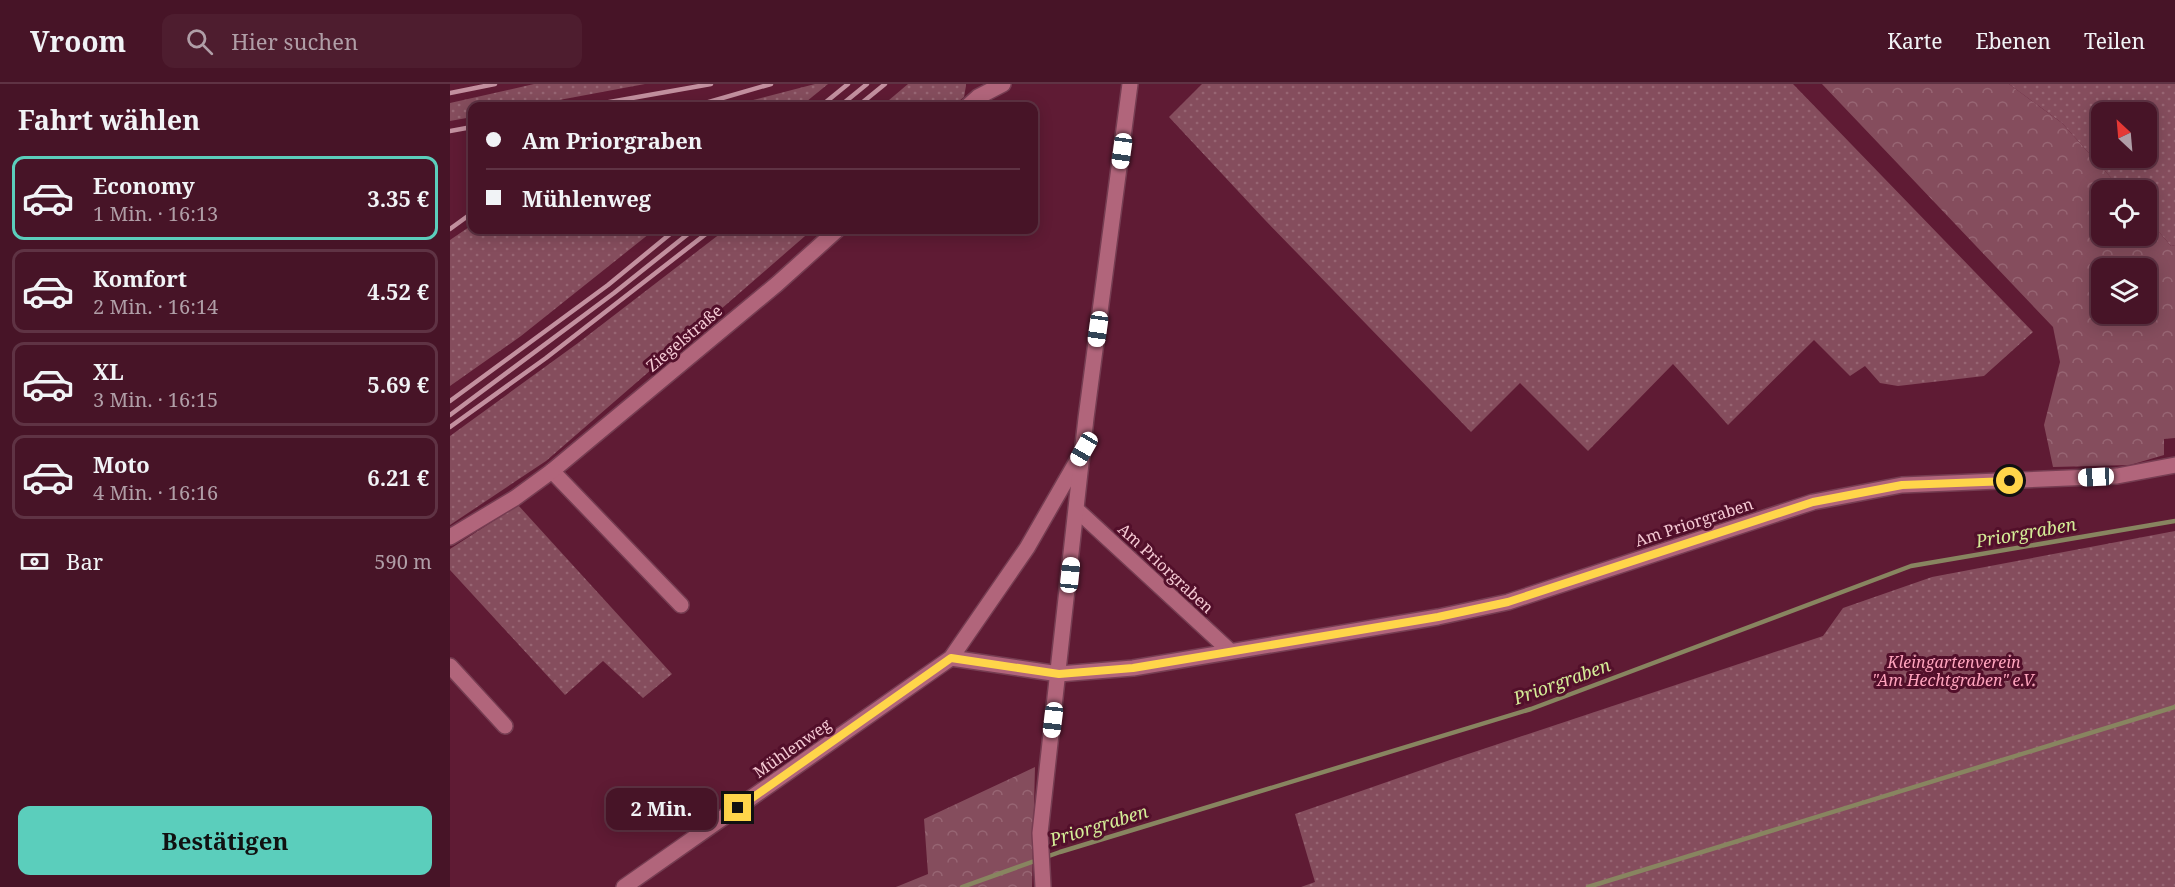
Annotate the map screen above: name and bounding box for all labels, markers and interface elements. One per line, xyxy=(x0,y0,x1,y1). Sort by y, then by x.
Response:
search box xyxy=(162,14,582,68)
text: Vroom xyxy=(30,22,126,60)
icon: search xyxy=(183,25,216,58)
text: Hier suchen xyxy=(231,26,358,56)
text: Karte xyxy=(1887,27,1942,55)
text: Ebenen xyxy=(1975,27,2051,55)
text: Teilen xyxy=(2084,27,2145,55)
text: Fahrt wählen xyxy=(18,101,200,138)
north arrow xyxy=(2091,102,2157,168)
map controls xyxy=(2091,102,2157,324)
text: Am Priorgraben xyxy=(522,125,702,155)
car xyxy=(1111,132,1133,170)
text: Economy xyxy=(93,170,195,200)
icon: car xyxy=(21,171,75,225)
button: locate xyxy=(2091,180,2157,246)
text: 3.35 € xyxy=(367,183,429,213)
text: Mühlenweg xyxy=(522,183,651,213)
text: 1 Min. · 16:13 xyxy=(93,200,218,227)
button: layers xyxy=(2091,258,2157,324)
text: Komfort xyxy=(93,263,187,293)
icon: car xyxy=(21,264,75,318)
text: 4.52 € xyxy=(367,276,429,306)
text: 2 Min. · 16:14 xyxy=(93,293,218,320)
street label: Ziegelstraße xyxy=(641,300,727,376)
car xyxy=(1087,310,1109,348)
text: XL xyxy=(93,356,124,386)
icon: car xyxy=(21,357,75,411)
text: 5.69 € xyxy=(367,369,429,399)
text: 3 Min. · 16:15 xyxy=(93,386,218,413)
car xyxy=(1067,429,1101,469)
text: Moto xyxy=(93,449,150,479)
icon: car xyxy=(21,450,75,504)
text: 6.21 € xyxy=(367,462,429,492)
route start xyxy=(1996,467,2023,494)
car xyxy=(2078,467,2114,487)
text: 4 Min. · 16:16 xyxy=(93,479,218,506)
street label: Am Priorgraben xyxy=(1632,493,1756,551)
water label: Priorgraben xyxy=(1973,511,2078,553)
street label: Am Priorgraben xyxy=(1113,518,1219,618)
icon: cash xyxy=(18,545,51,578)
text: Bar xyxy=(66,546,103,576)
text: 590 m xyxy=(374,548,432,575)
car xyxy=(1059,556,1081,594)
park label: Kleingartenverein "Am Hechtgraben" e.V. xyxy=(1872,651,2036,691)
water label: Priorgraben xyxy=(1509,652,1614,710)
car xyxy=(1042,701,1064,739)
street label: Mühlenweg xyxy=(749,713,836,783)
callout: 2 Min. xyxy=(606,787,717,829)
route end xyxy=(724,794,751,821)
text: 2 Min. xyxy=(631,795,692,822)
water label: Priorgraben xyxy=(1046,799,1151,852)
button: Bestätigen xyxy=(18,806,432,875)

